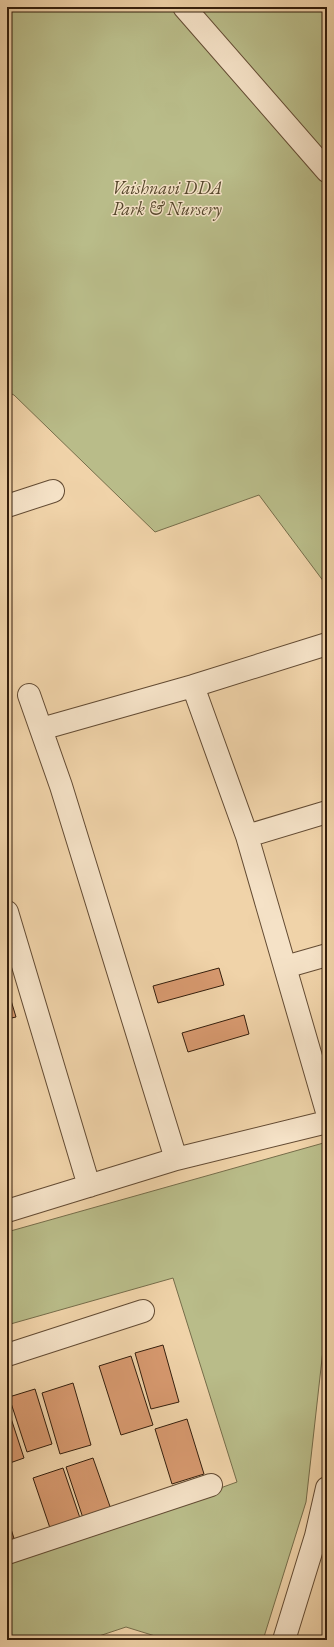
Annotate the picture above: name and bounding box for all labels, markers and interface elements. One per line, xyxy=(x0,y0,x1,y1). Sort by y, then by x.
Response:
park label: Vaishnavi DDA Park & Nursery xyxy=(112,176,223,221)

